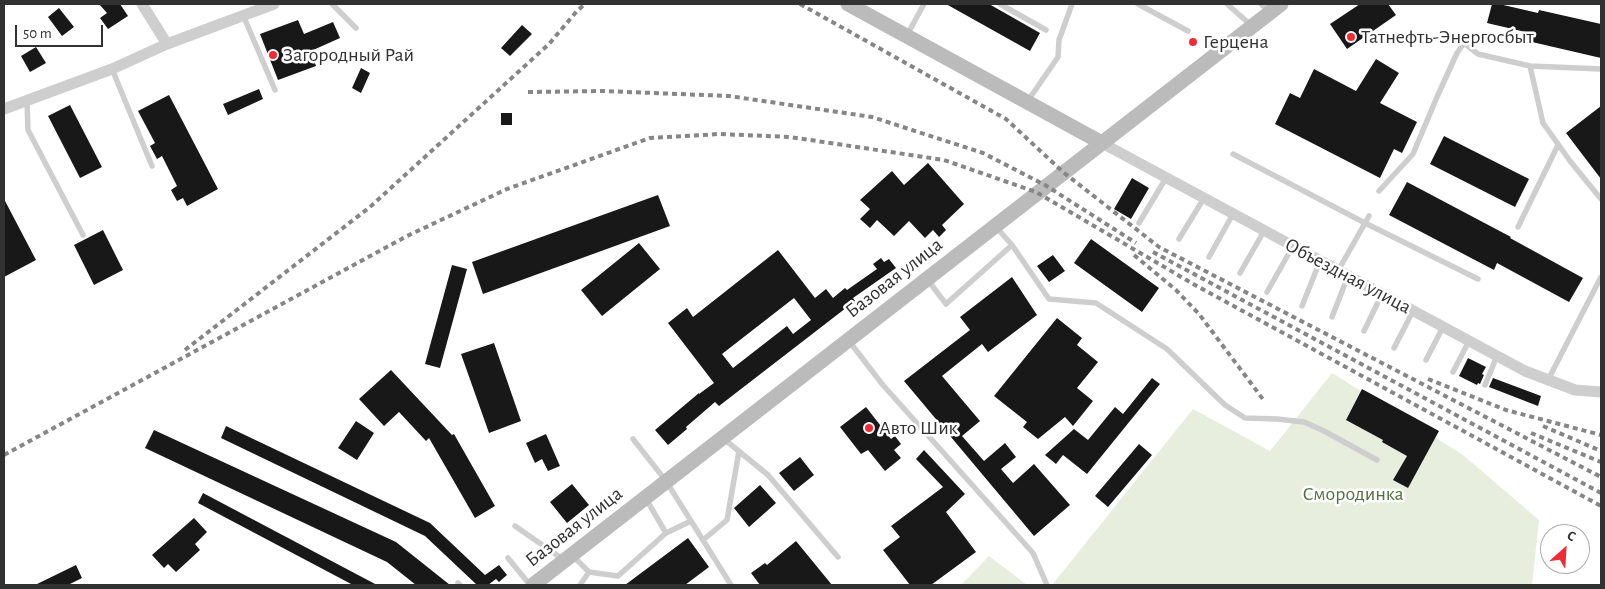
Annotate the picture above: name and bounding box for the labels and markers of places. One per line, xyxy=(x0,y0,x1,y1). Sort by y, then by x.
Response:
place label: Татнефть-Энергосбыт xyxy=(1361,25,1534,49)
place label: Герцена xyxy=(1203,30,1269,54)
marker: Татнефть-Энергосбыт xyxy=(1345,31,1357,43)
marker: Герцена xyxy=(1187,36,1199,48)
place label: Загородный Рай xyxy=(283,43,414,67)
marker: Загородный Рай xyxy=(267,49,279,61)
place label: Авто Шик xyxy=(879,416,958,440)
marker: Авто Шик xyxy=(863,422,875,434)

